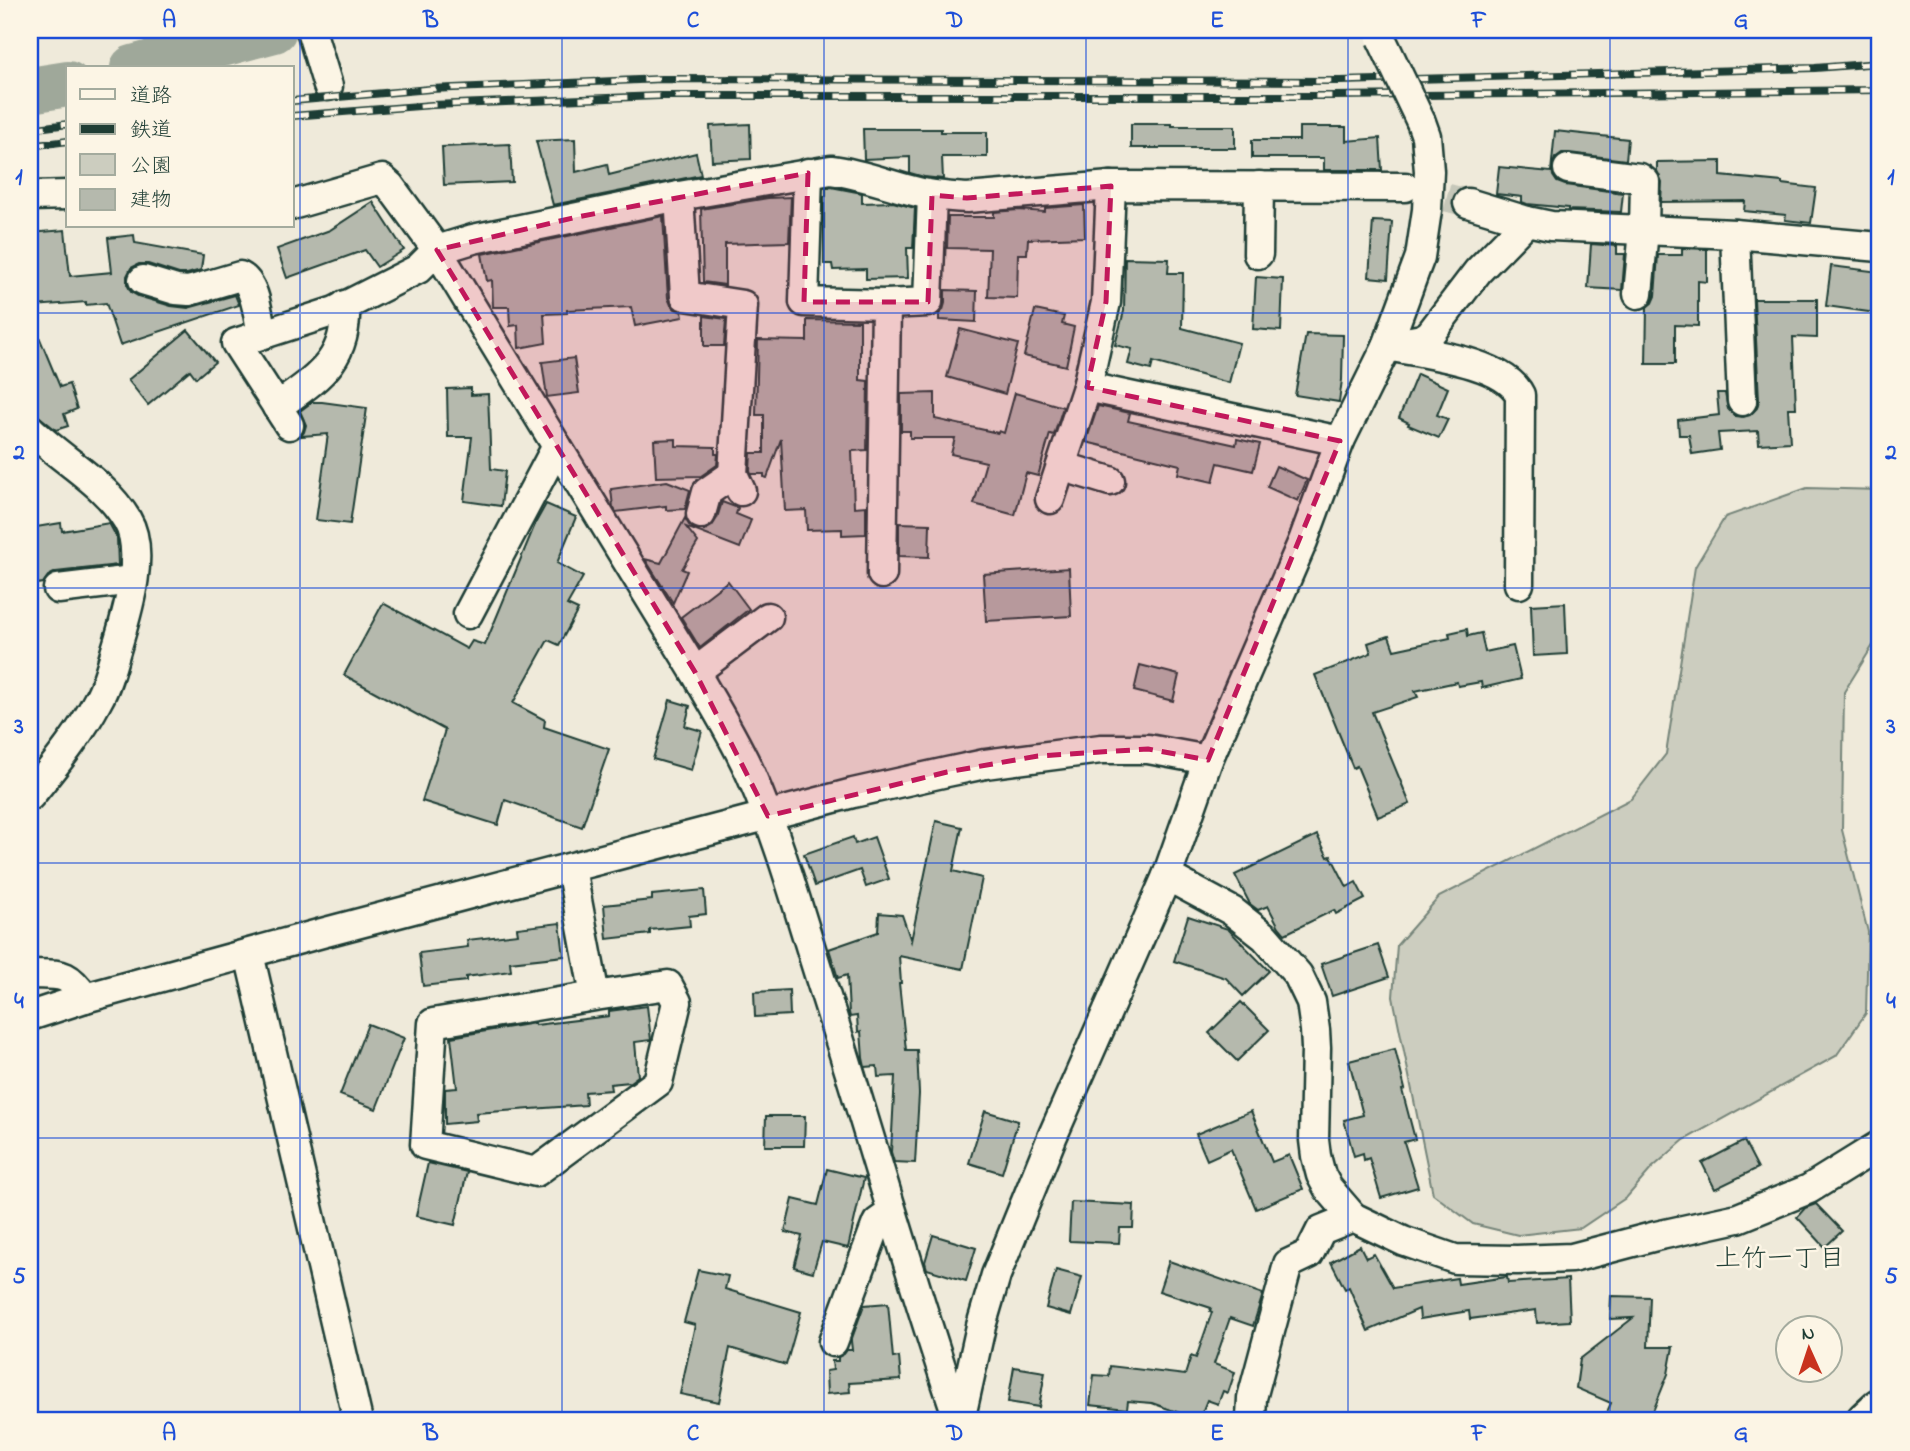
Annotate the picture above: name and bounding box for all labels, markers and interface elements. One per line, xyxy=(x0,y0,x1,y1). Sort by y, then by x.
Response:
text: A xyxy=(162,5,176,38)
text: B xyxy=(422,5,439,38)
text: C xyxy=(687,5,700,38)
text: D xyxy=(946,5,963,38)
text: E xyxy=(1210,5,1224,38)
text: F xyxy=(1471,5,1487,38)
text: G xyxy=(1734,5,1748,38)
legend xyxy=(66,66,294,228)
text: 道路 xyxy=(130,82,172,112)
text: 鉄道 xyxy=(130,116,172,146)
text: 公園 xyxy=(130,152,172,182)
text: 1 xyxy=(15,162,23,195)
text: 1 xyxy=(1887,162,1895,195)
text: 建物 xyxy=(130,186,172,216)
text: 2 xyxy=(12,437,25,470)
text: 2 xyxy=(1884,437,1897,470)
text: 3 xyxy=(13,711,24,744)
text: 3 xyxy=(1885,711,1896,744)
text: 4 xyxy=(14,986,24,1019)
text: 4 xyxy=(1886,986,1896,1019)
district label: 上竹一丁目 xyxy=(1715,1241,1845,1279)
text: 5 xyxy=(12,1261,26,1294)
text: 5 xyxy=(1884,1261,1898,1294)
north arrow xyxy=(1773,1314,1843,1384)
text: N xyxy=(1801,1321,1816,1348)
text: A xyxy=(162,1418,176,1451)
text: B xyxy=(422,1418,439,1451)
text: C xyxy=(687,1418,700,1451)
text: D xyxy=(946,1418,963,1451)
text: E xyxy=(1210,1418,1224,1451)
text: F xyxy=(1471,1418,1487,1451)
text: G xyxy=(1734,1418,1748,1451)

